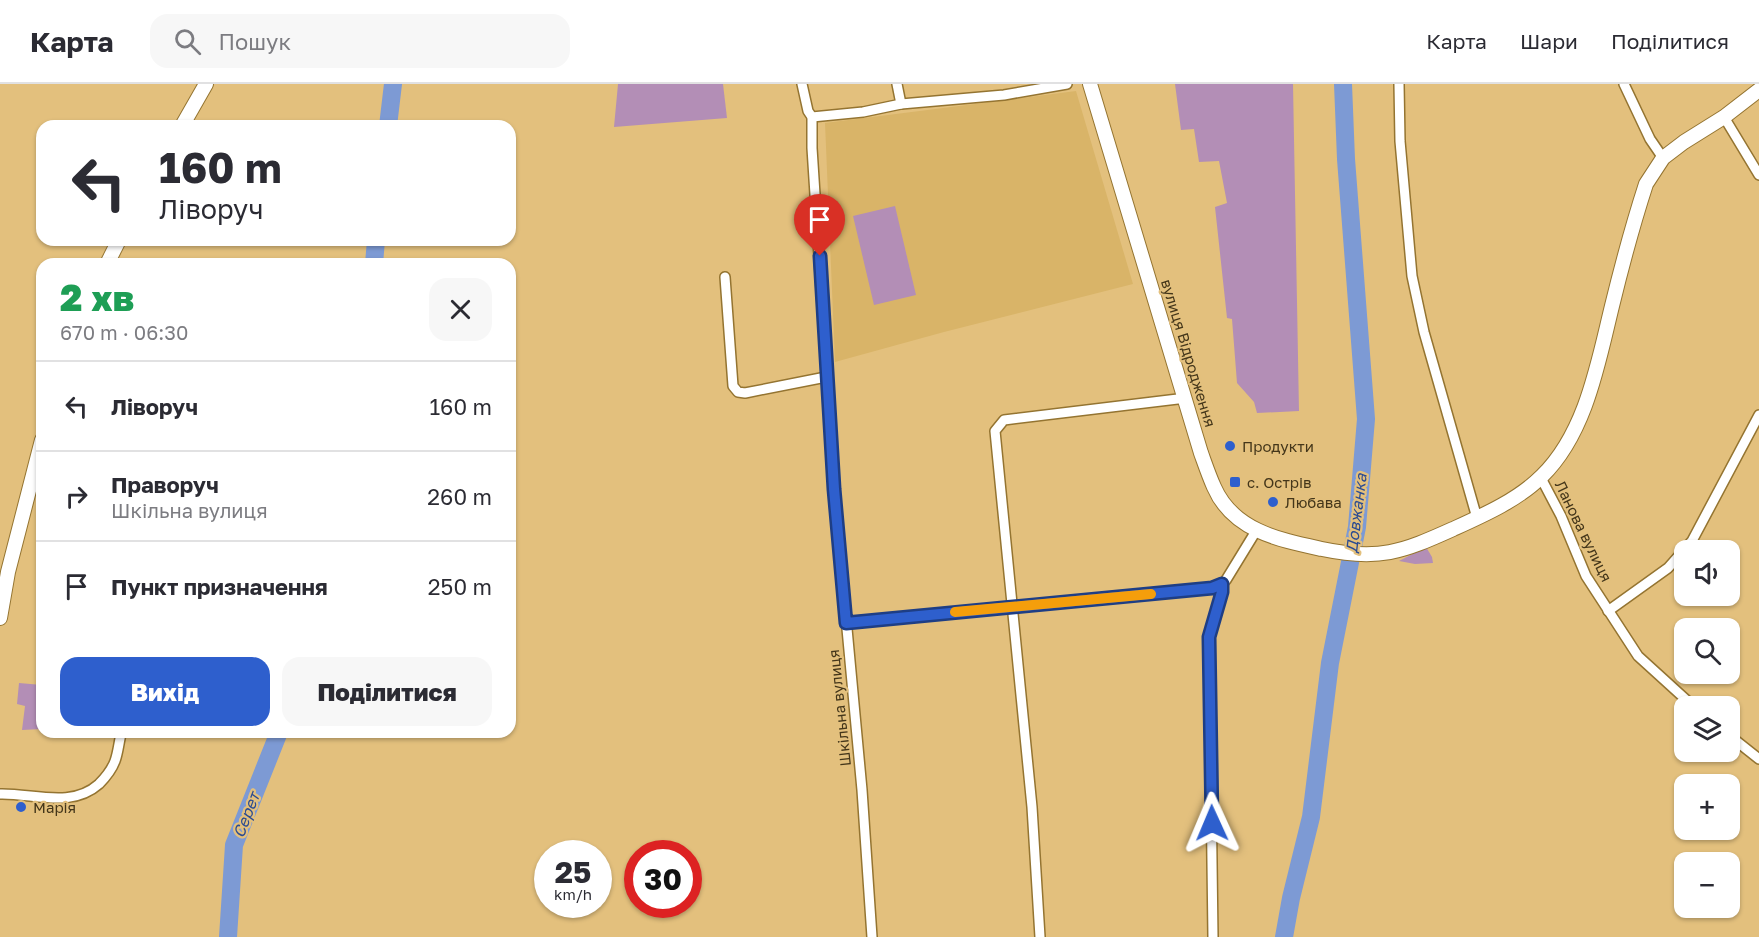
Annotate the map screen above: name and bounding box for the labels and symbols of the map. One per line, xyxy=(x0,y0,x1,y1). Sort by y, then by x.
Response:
pin xyxy=(794,194,845,256)
street label: вулиця Відродження xyxy=(1158,277,1220,429)
place label: Продукти xyxy=(1242,437,1314,455)
marker: Продукти xyxy=(1223,439,1237,453)
water label: Довжанка xyxy=(1341,471,1371,555)
place label: с. Острів xyxy=(1247,473,1311,491)
marker: с. Острів xyxy=(1228,475,1242,489)
street label: Ланова вулиця xyxy=(1552,478,1616,584)
place label: Любава xyxy=(1285,493,1342,511)
marker: Любава xyxy=(1266,495,1280,509)
street label: Шкільна вулиця xyxy=(824,649,854,767)
water label: Серет xyxy=(228,787,265,841)
position arrow xyxy=(1180,791,1244,855)
place label: Марія xyxy=(33,798,76,816)
marker: Марія xyxy=(14,800,28,814)
speed limit sign: 30 xyxy=(624,840,702,918)

